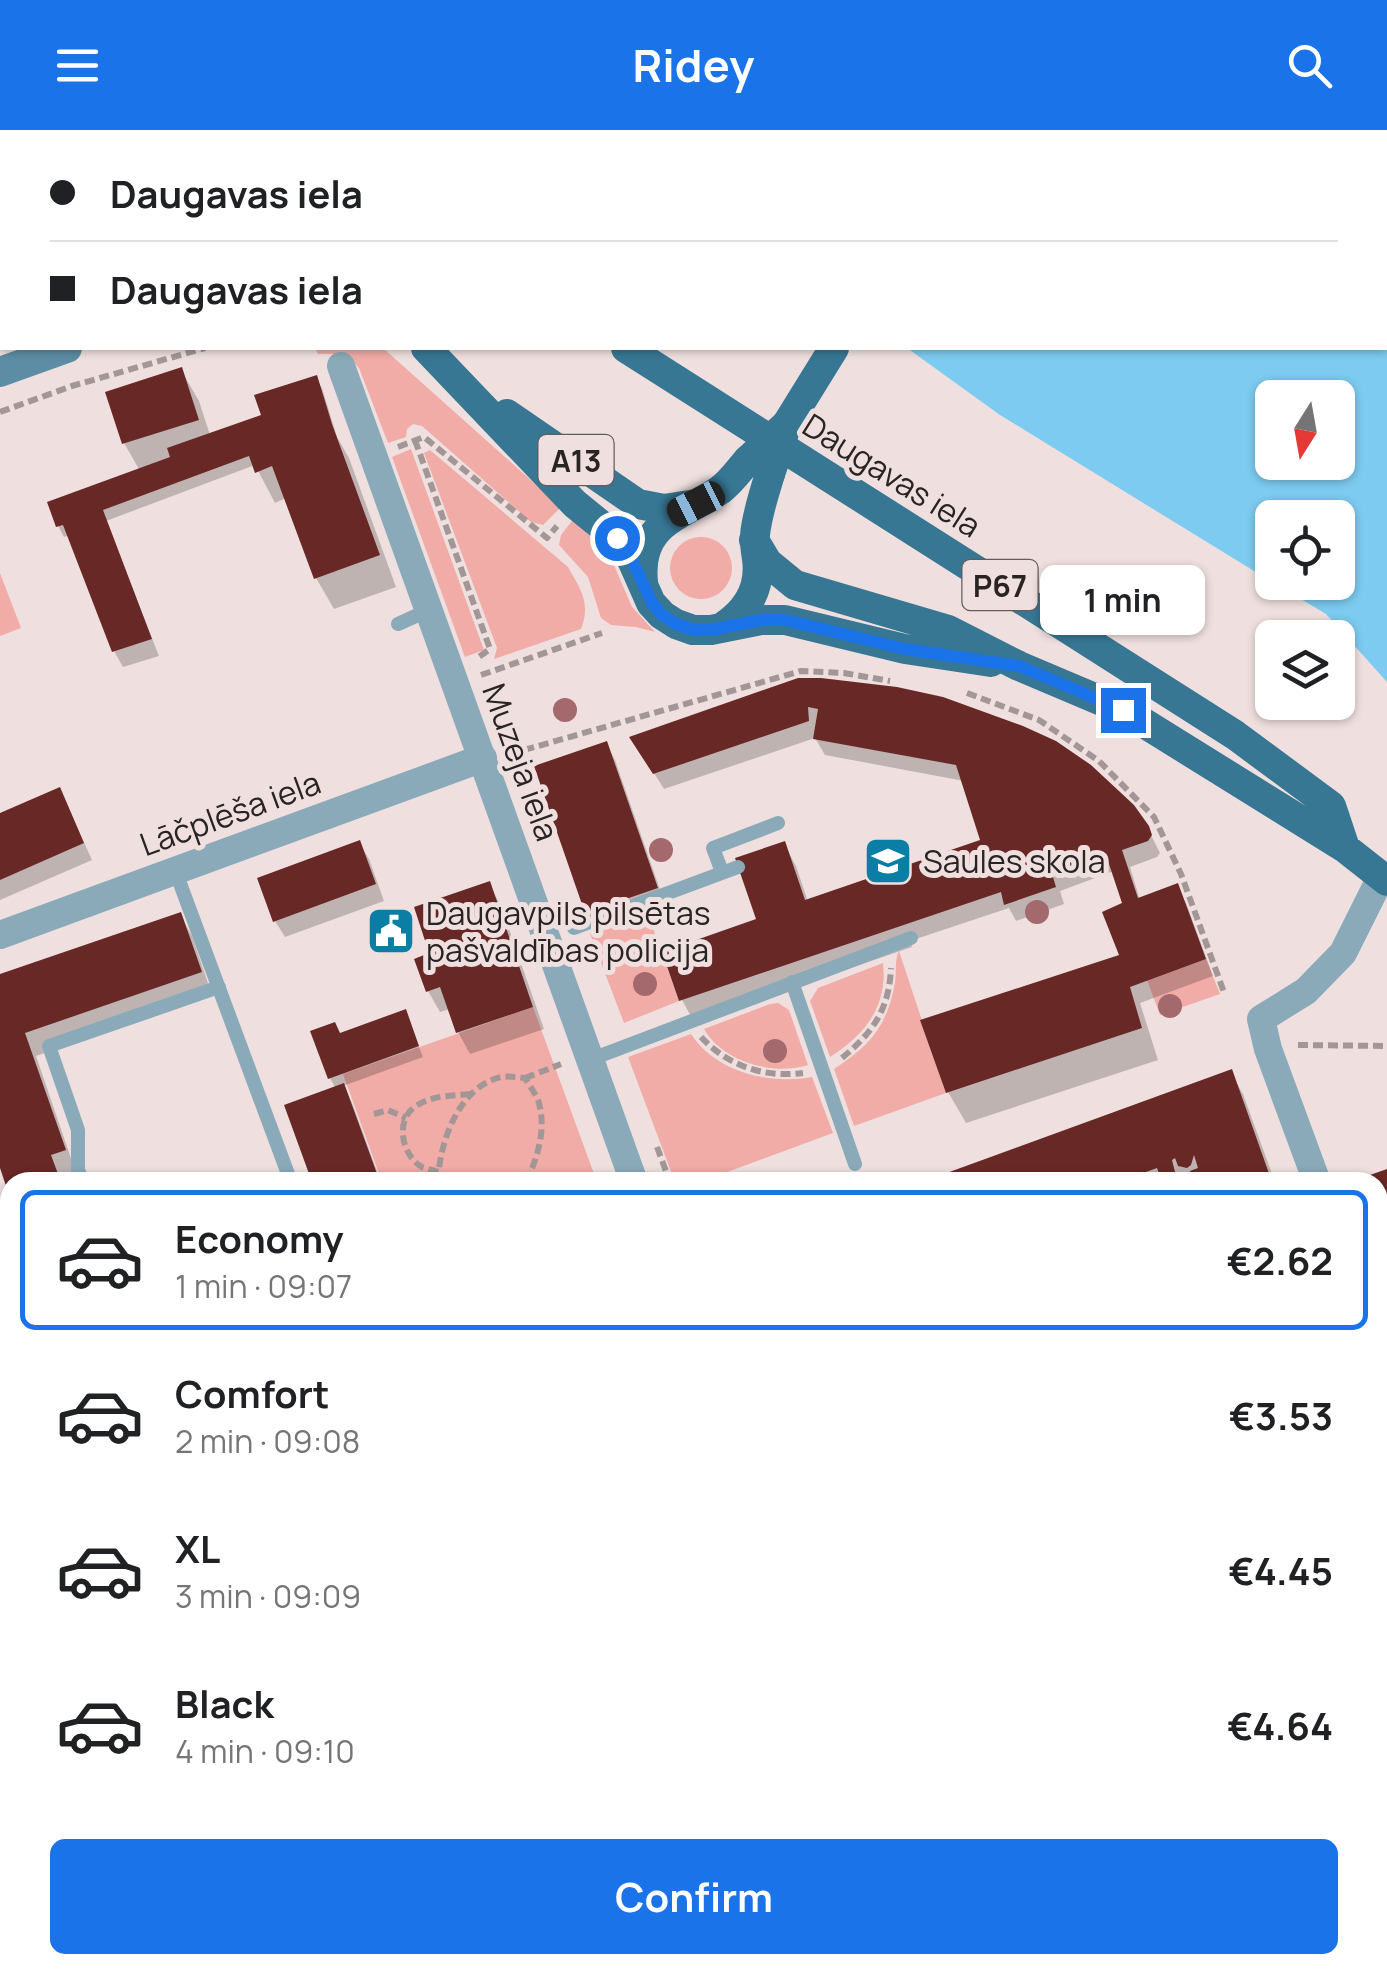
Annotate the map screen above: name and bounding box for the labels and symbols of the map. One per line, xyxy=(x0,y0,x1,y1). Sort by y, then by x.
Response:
north arrow xyxy=(1255,380,1355,480)
street label: Daugavas iela xyxy=(795,403,989,547)
road number: A13 xyxy=(538,435,614,485)
car xyxy=(662,477,730,531)
route start xyxy=(595,516,640,561)
road number: P67 xyxy=(962,560,1038,610)
callout: 1 min xyxy=(1040,565,1206,635)
street label: Muzeja iela xyxy=(472,677,570,847)
route end xyxy=(1101,688,1146,733)
street label: Lāčplēša iela xyxy=(134,760,326,866)
school or university icon: Saules skola xyxy=(862,835,914,887)
place label: Saules skola xyxy=(923,839,1105,883)
place label: Daugavpils pilsētas pašvaldības policija xyxy=(426,891,710,972)
public building icon: Daugavpils pilsētas pašvaldības policija xyxy=(365,905,417,957)

